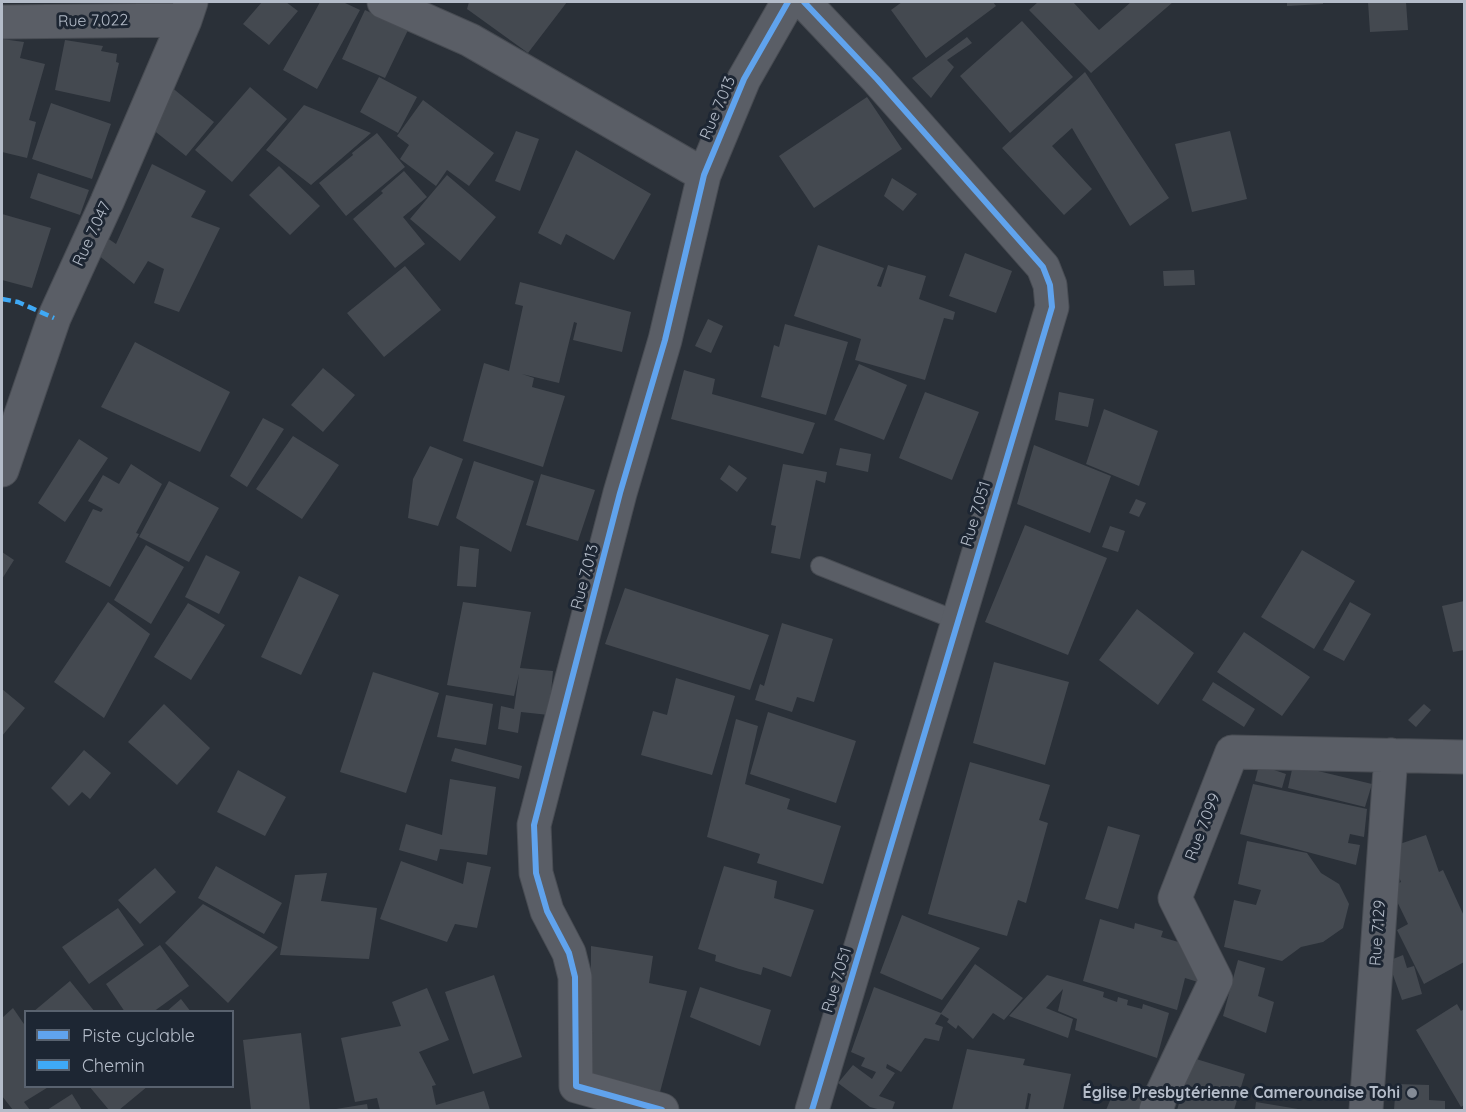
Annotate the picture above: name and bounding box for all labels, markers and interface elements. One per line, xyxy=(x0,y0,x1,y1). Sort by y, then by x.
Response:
street label: Rue 7.022 xyxy=(58,11,128,31)
street label: Rue 7.013 xyxy=(696,73,740,143)
street label: Rue 7.047 xyxy=(69,199,115,269)
street label: Rue 7.051 xyxy=(957,479,995,549)
street label: Rue 7.013 xyxy=(567,542,603,612)
street label: Rue 7.099 xyxy=(1181,791,1225,863)
street label: Rue 7.129 xyxy=(1366,899,1390,967)
street label: Rue 7.051 xyxy=(818,945,856,1015)
legend xyxy=(24,1010,234,1088)
text: Piste cyclable xyxy=(82,1024,195,1047)
text: Chemin xyxy=(82,1054,145,1077)
place label: Église Presbytérienne Camerounaise Tohi xyxy=(1083,1083,1400,1103)
marker: Église Presbytérienne Camerounaise Tohi xyxy=(1405,1086,1419,1100)

